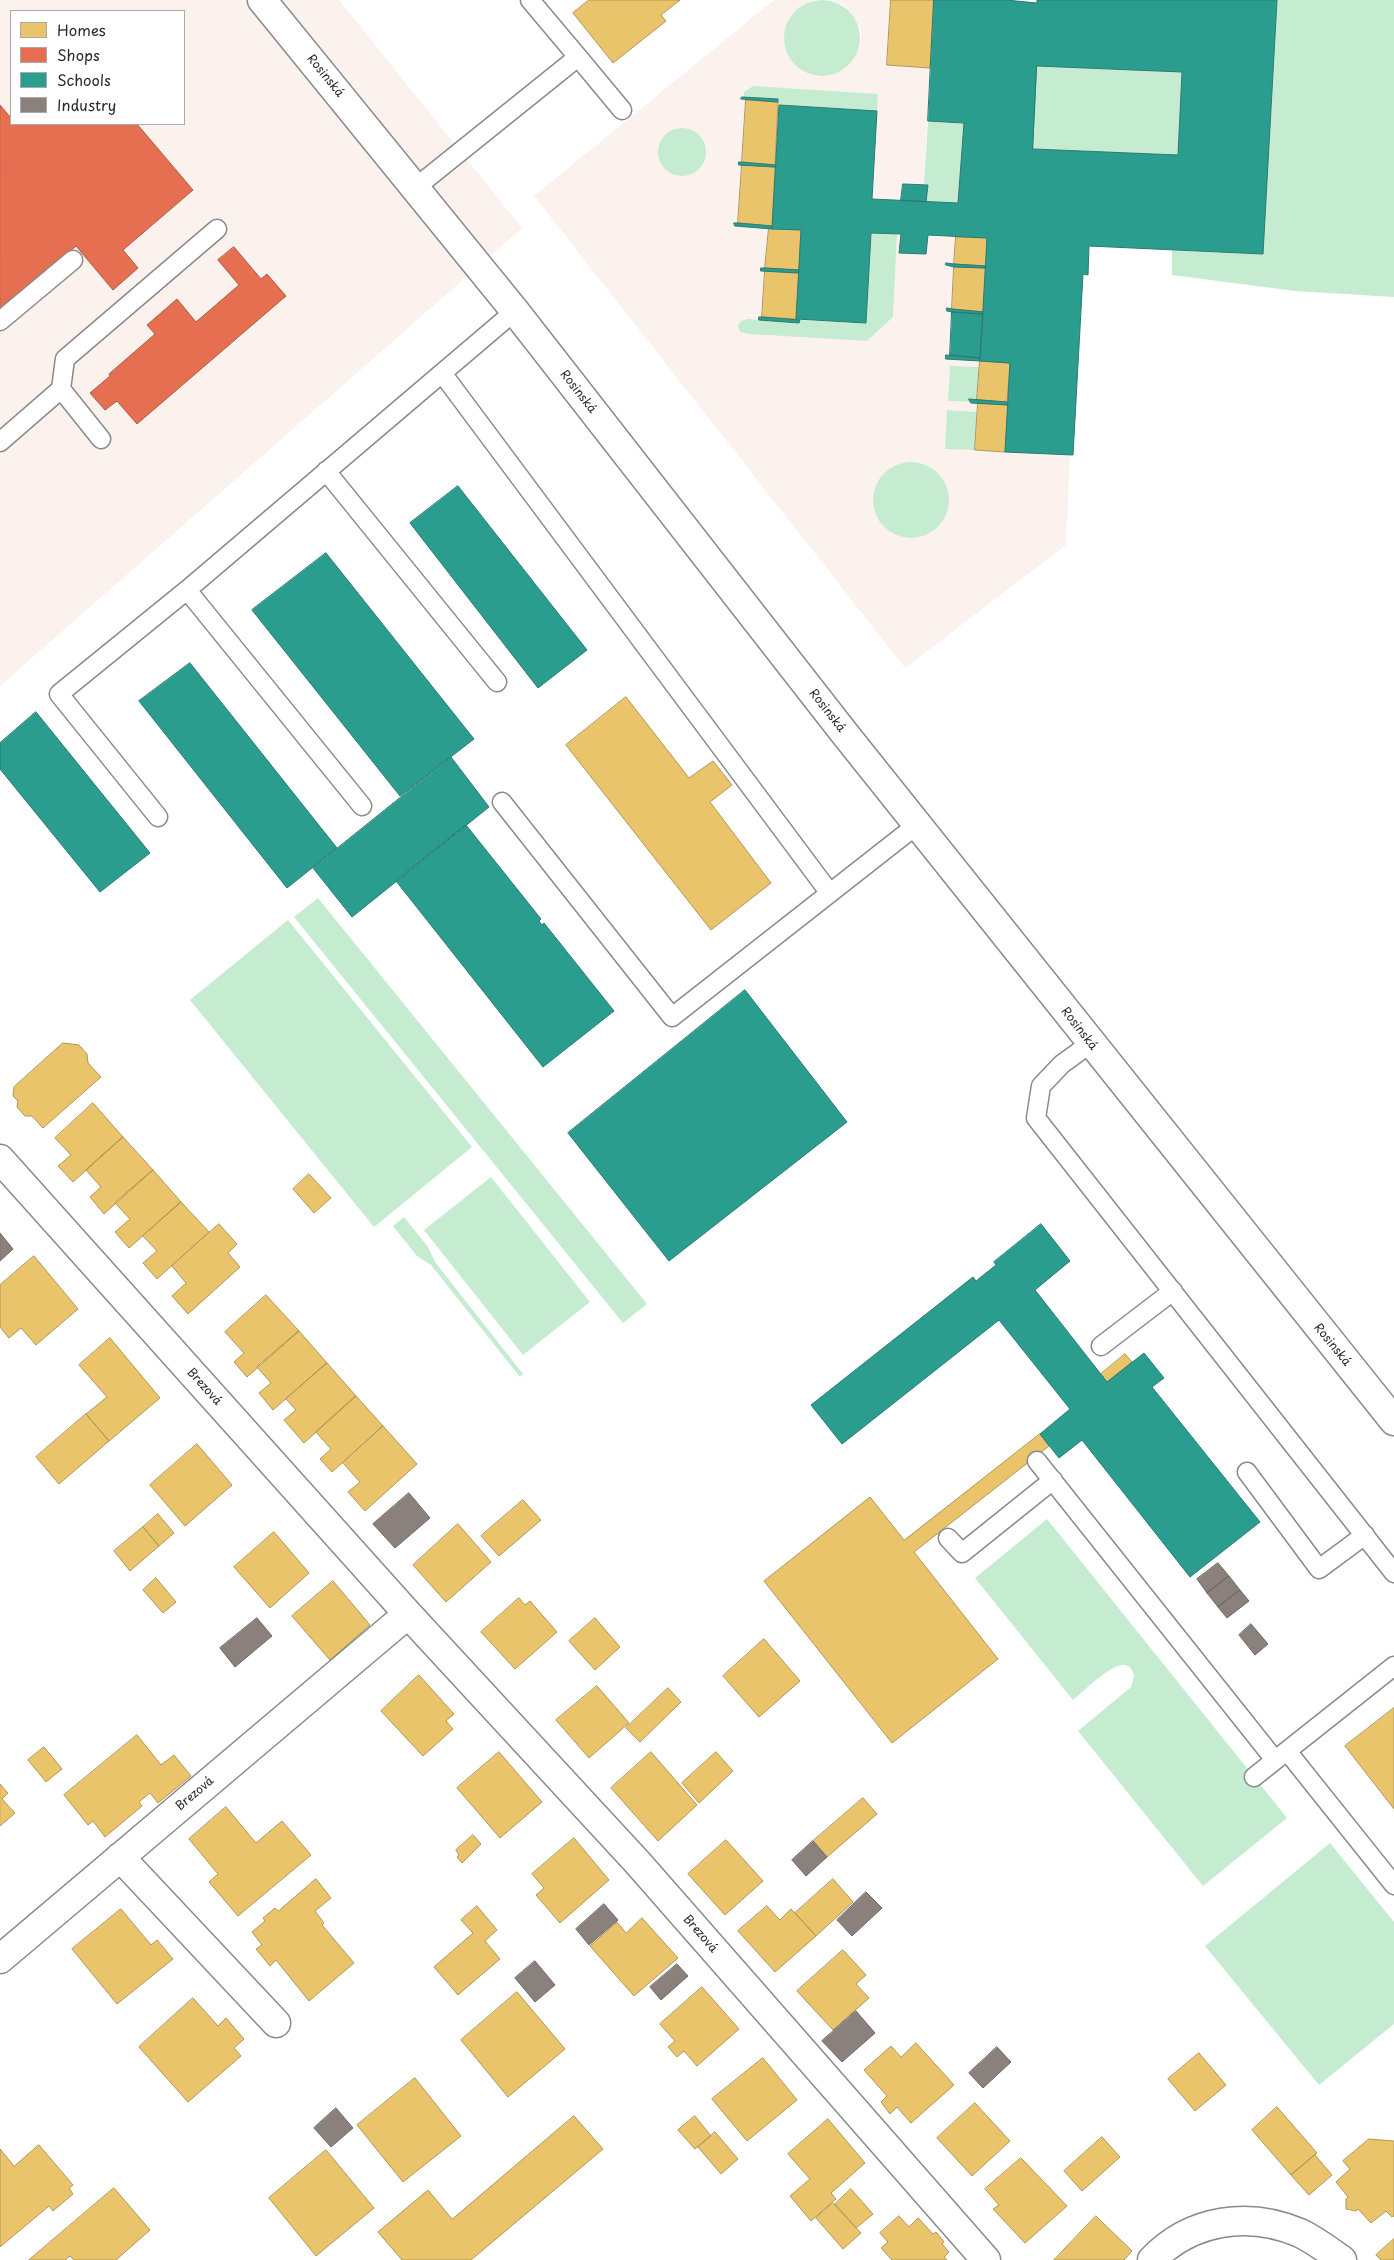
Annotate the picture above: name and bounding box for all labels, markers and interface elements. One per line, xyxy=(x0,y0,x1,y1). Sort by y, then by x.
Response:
legend xyxy=(10,10,185,125)
text: Homes xyxy=(57,18,106,41)
text: Shops xyxy=(57,43,100,66)
street label: Rosinská xyxy=(304,52,346,100)
text: Schools xyxy=(57,68,111,91)
text: Industry xyxy=(57,93,116,116)
street label: Rosinská xyxy=(557,368,599,416)
street label: Rosinská xyxy=(806,687,848,735)
street label: Rosinská xyxy=(1058,1005,1100,1053)
street label: Rosinská xyxy=(1311,1321,1353,1369)
street label: Brezová xyxy=(184,1365,224,1409)
street label: Brezová xyxy=(173,1774,217,1814)
street label: Brezová xyxy=(680,1912,720,1956)

